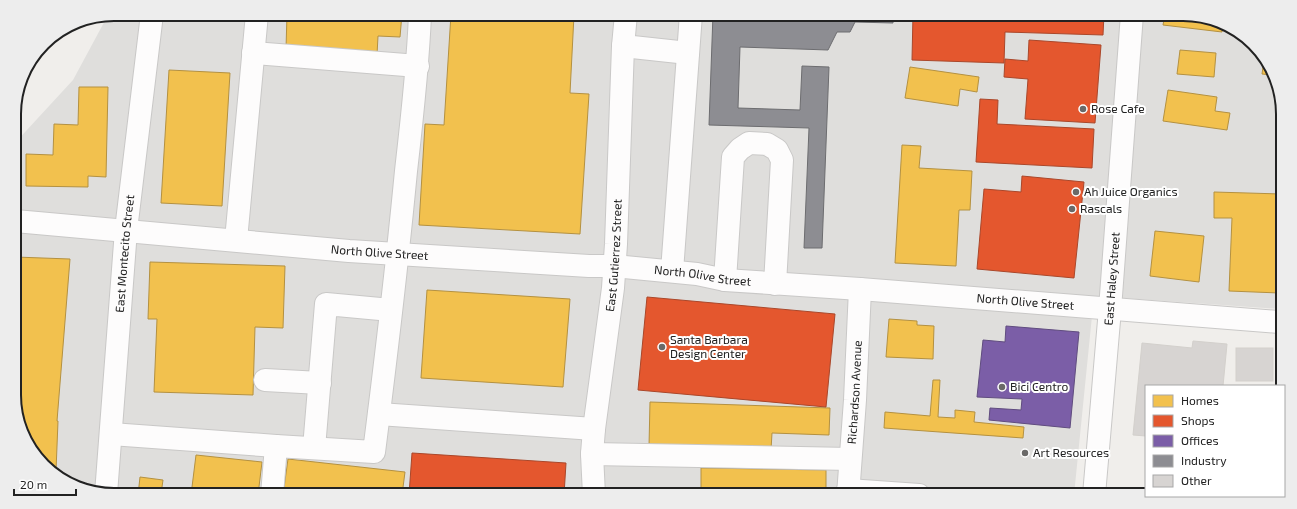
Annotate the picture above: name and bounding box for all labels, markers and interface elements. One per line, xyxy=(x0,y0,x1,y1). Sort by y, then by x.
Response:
place label: Rose Cafe xyxy=(1091,101,1145,115)
marker: Rose Cafe xyxy=(1078,104,1088,114)
place label: Ah Juice Organics xyxy=(1084,184,1178,198)
marker: Ah Juice Organics xyxy=(1071,187,1081,197)
street label: East Montecito Street xyxy=(112,193,136,313)
street label: East Gutierrez Street xyxy=(602,198,624,313)
place label: Rascals xyxy=(1080,201,1122,215)
marker: Rascals xyxy=(1067,204,1077,214)
street label: East Haley Street xyxy=(1101,231,1122,326)
street label: North Olive Street xyxy=(330,241,429,262)
street label: North Olive Street xyxy=(654,262,752,288)
street label: North Olive Street xyxy=(976,290,1075,312)
place label: Santa Barbara Design Center xyxy=(670,332,748,360)
street label: Richardson Avenue xyxy=(844,340,864,445)
marker: Santa Barbara Design Center xyxy=(657,342,667,352)
place label: Bici Centro xyxy=(1010,379,1068,393)
marker: Bici Centro xyxy=(997,382,1007,392)
legend xyxy=(1145,385,1285,497)
text: Homes xyxy=(1181,393,1219,407)
text: Shops xyxy=(1181,413,1215,427)
text: Offices xyxy=(1181,433,1218,447)
place label: Art Resources xyxy=(1033,445,1109,459)
marker: Art Resources xyxy=(1020,448,1030,458)
text: Industry xyxy=(1181,453,1227,467)
scale bar xyxy=(14,471,76,497)
text: Other xyxy=(1181,473,1212,487)
text: 20 m xyxy=(20,477,47,491)

